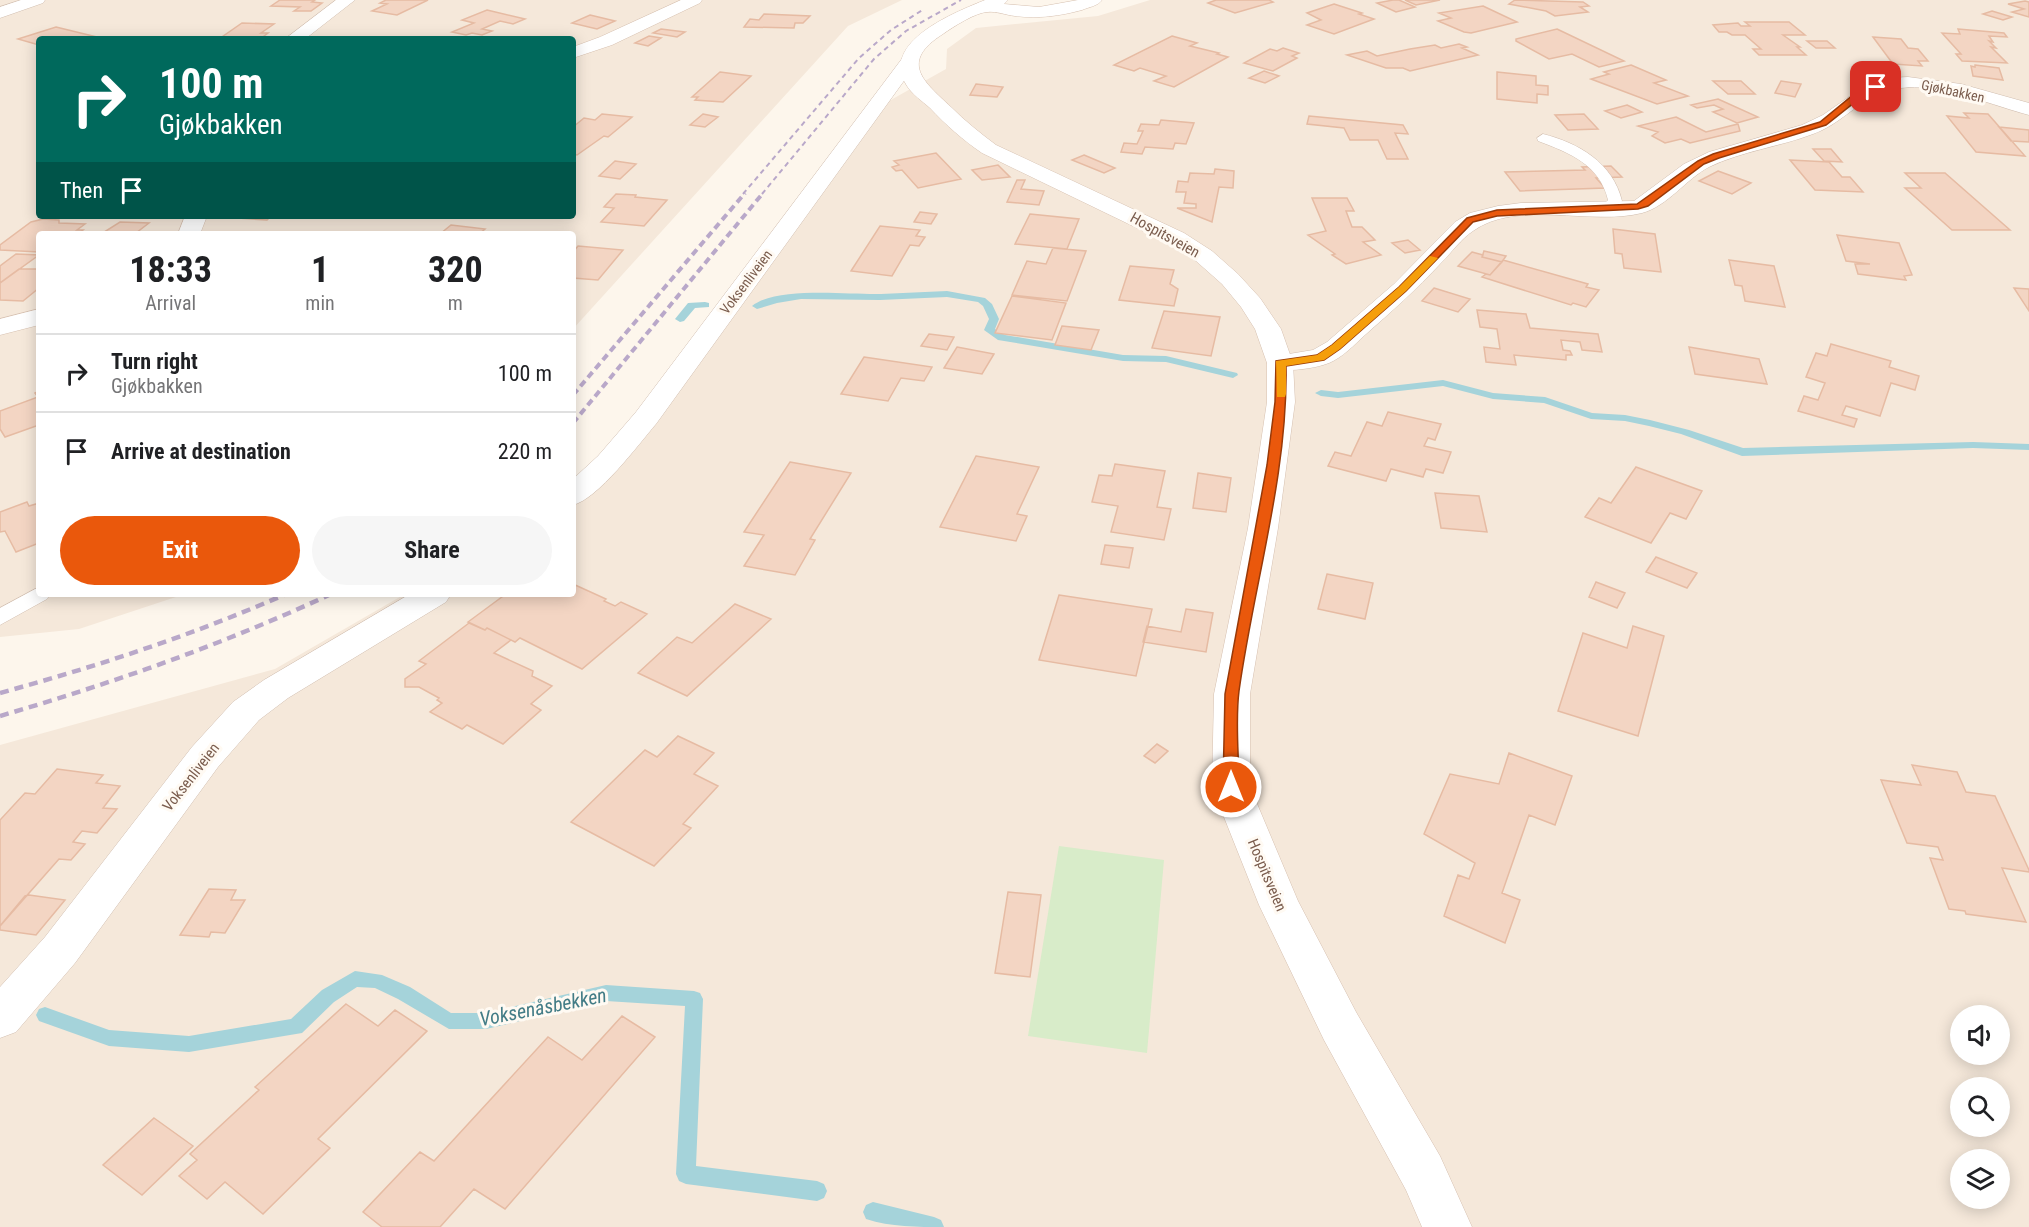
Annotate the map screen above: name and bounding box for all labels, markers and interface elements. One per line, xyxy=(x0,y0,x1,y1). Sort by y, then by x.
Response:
text: 100 m xyxy=(159,59,264,108)
icon: right xyxy=(60,60,138,138)
pin xyxy=(1850,61,1901,112)
icon: arrive xyxy=(1859,70,1892,103)
street label: Gjøkbakken xyxy=(1920,77,1986,105)
text: Gjøkbakken xyxy=(159,109,283,141)
icon: arrive xyxy=(115,174,148,207)
text: Then xyxy=(60,178,103,203)
street label: Hospitsveien xyxy=(1127,208,1203,262)
street label: Voksenliveien xyxy=(717,247,775,317)
text: 18:33 xyxy=(129,249,212,291)
text: 1 xyxy=(311,249,329,291)
text: 320 xyxy=(428,249,483,291)
text: Arrival xyxy=(145,291,196,315)
text: min xyxy=(305,291,335,315)
text: m xyxy=(448,291,463,315)
text: Turn right xyxy=(111,349,198,374)
icon: right xyxy=(60,357,93,390)
text: 100 m xyxy=(498,361,552,386)
text: Gjøkbakken xyxy=(111,374,203,398)
icon: arrive xyxy=(60,435,93,468)
text: Arrive at destination xyxy=(111,439,291,464)
text: 220 m xyxy=(498,439,552,464)
button: Exit xyxy=(60,516,300,585)
button: Share xyxy=(312,516,552,585)
street label: Voksenliveien xyxy=(159,739,223,815)
position arrow xyxy=(1199,755,1263,819)
street label: Hospitsveien xyxy=(1244,836,1290,914)
water label: Voksenåsbekken xyxy=(477,983,609,1031)
map controls xyxy=(1950,1005,2010,1209)
button: sound xyxy=(1950,1005,2010,1065)
button: search xyxy=(1950,1077,2010,1137)
button: layers xyxy=(1950,1149,2010,1209)

